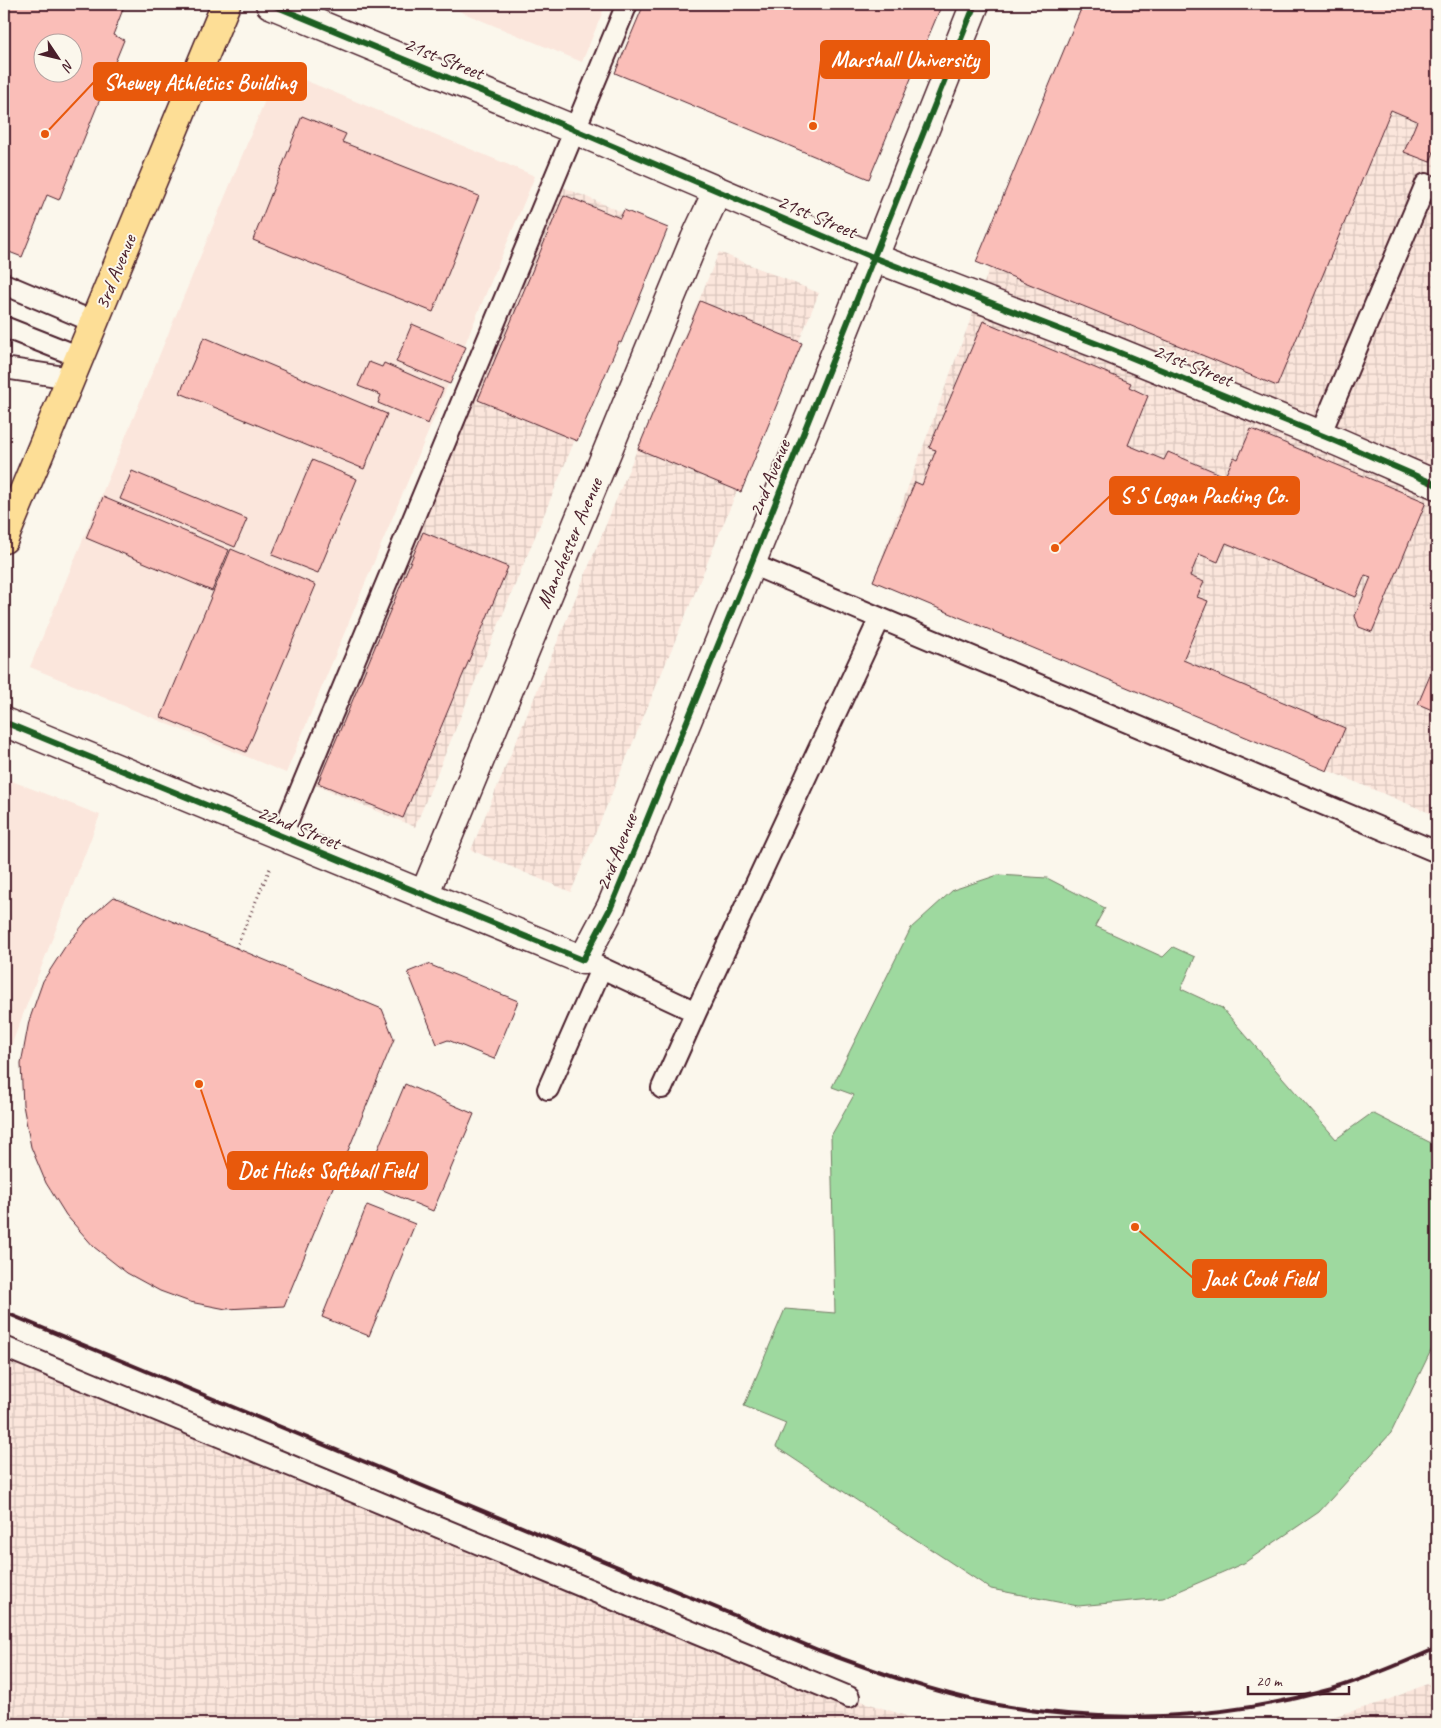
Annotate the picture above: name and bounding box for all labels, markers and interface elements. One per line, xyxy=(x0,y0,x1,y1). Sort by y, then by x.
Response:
street label: 21st Street xyxy=(400,30,489,86)
north arrow xyxy=(32,32,82,82)
callout: Marshall University xyxy=(821,41,989,78)
text: Marshall University xyxy=(831,46,982,74)
text: N xyxy=(57,57,78,76)
callout: Shewey Athletics Building xyxy=(94,63,306,100)
text: Shewey Athletics Building xyxy=(104,69,298,97)
street label: 21st Street xyxy=(774,188,862,245)
street label: 3rd Avenue xyxy=(88,230,142,313)
street label: 21st Street xyxy=(1149,337,1238,393)
street label: 2nd Avenue xyxy=(742,435,797,520)
street label: Manchester Avenue xyxy=(530,473,609,612)
callout: S S Logan Packing Co. xyxy=(1110,477,1299,514)
text: S S Logan Packing Co. xyxy=(1120,482,1289,510)
street label: 22nd Street xyxy=(254,799,346,856)
street label: 2nd Avenue xyxy=(589,809,644,894)
callout: Dot Hicks Softball Field xyxy=(228,1152,427,1189)
text: Dot Hicks Softball Field xyxy=(238,1157,420,1185)
callout: Jack Cook Field xyxy=(1193,1260,1326,1297)
text: Jack Cook Field xyxy=(1201,1265,1321,1293)
scale bar xyxy=(1248,1663,1350,1695)
text: 20 m xyxy=(1256,1672,1283,1691)

